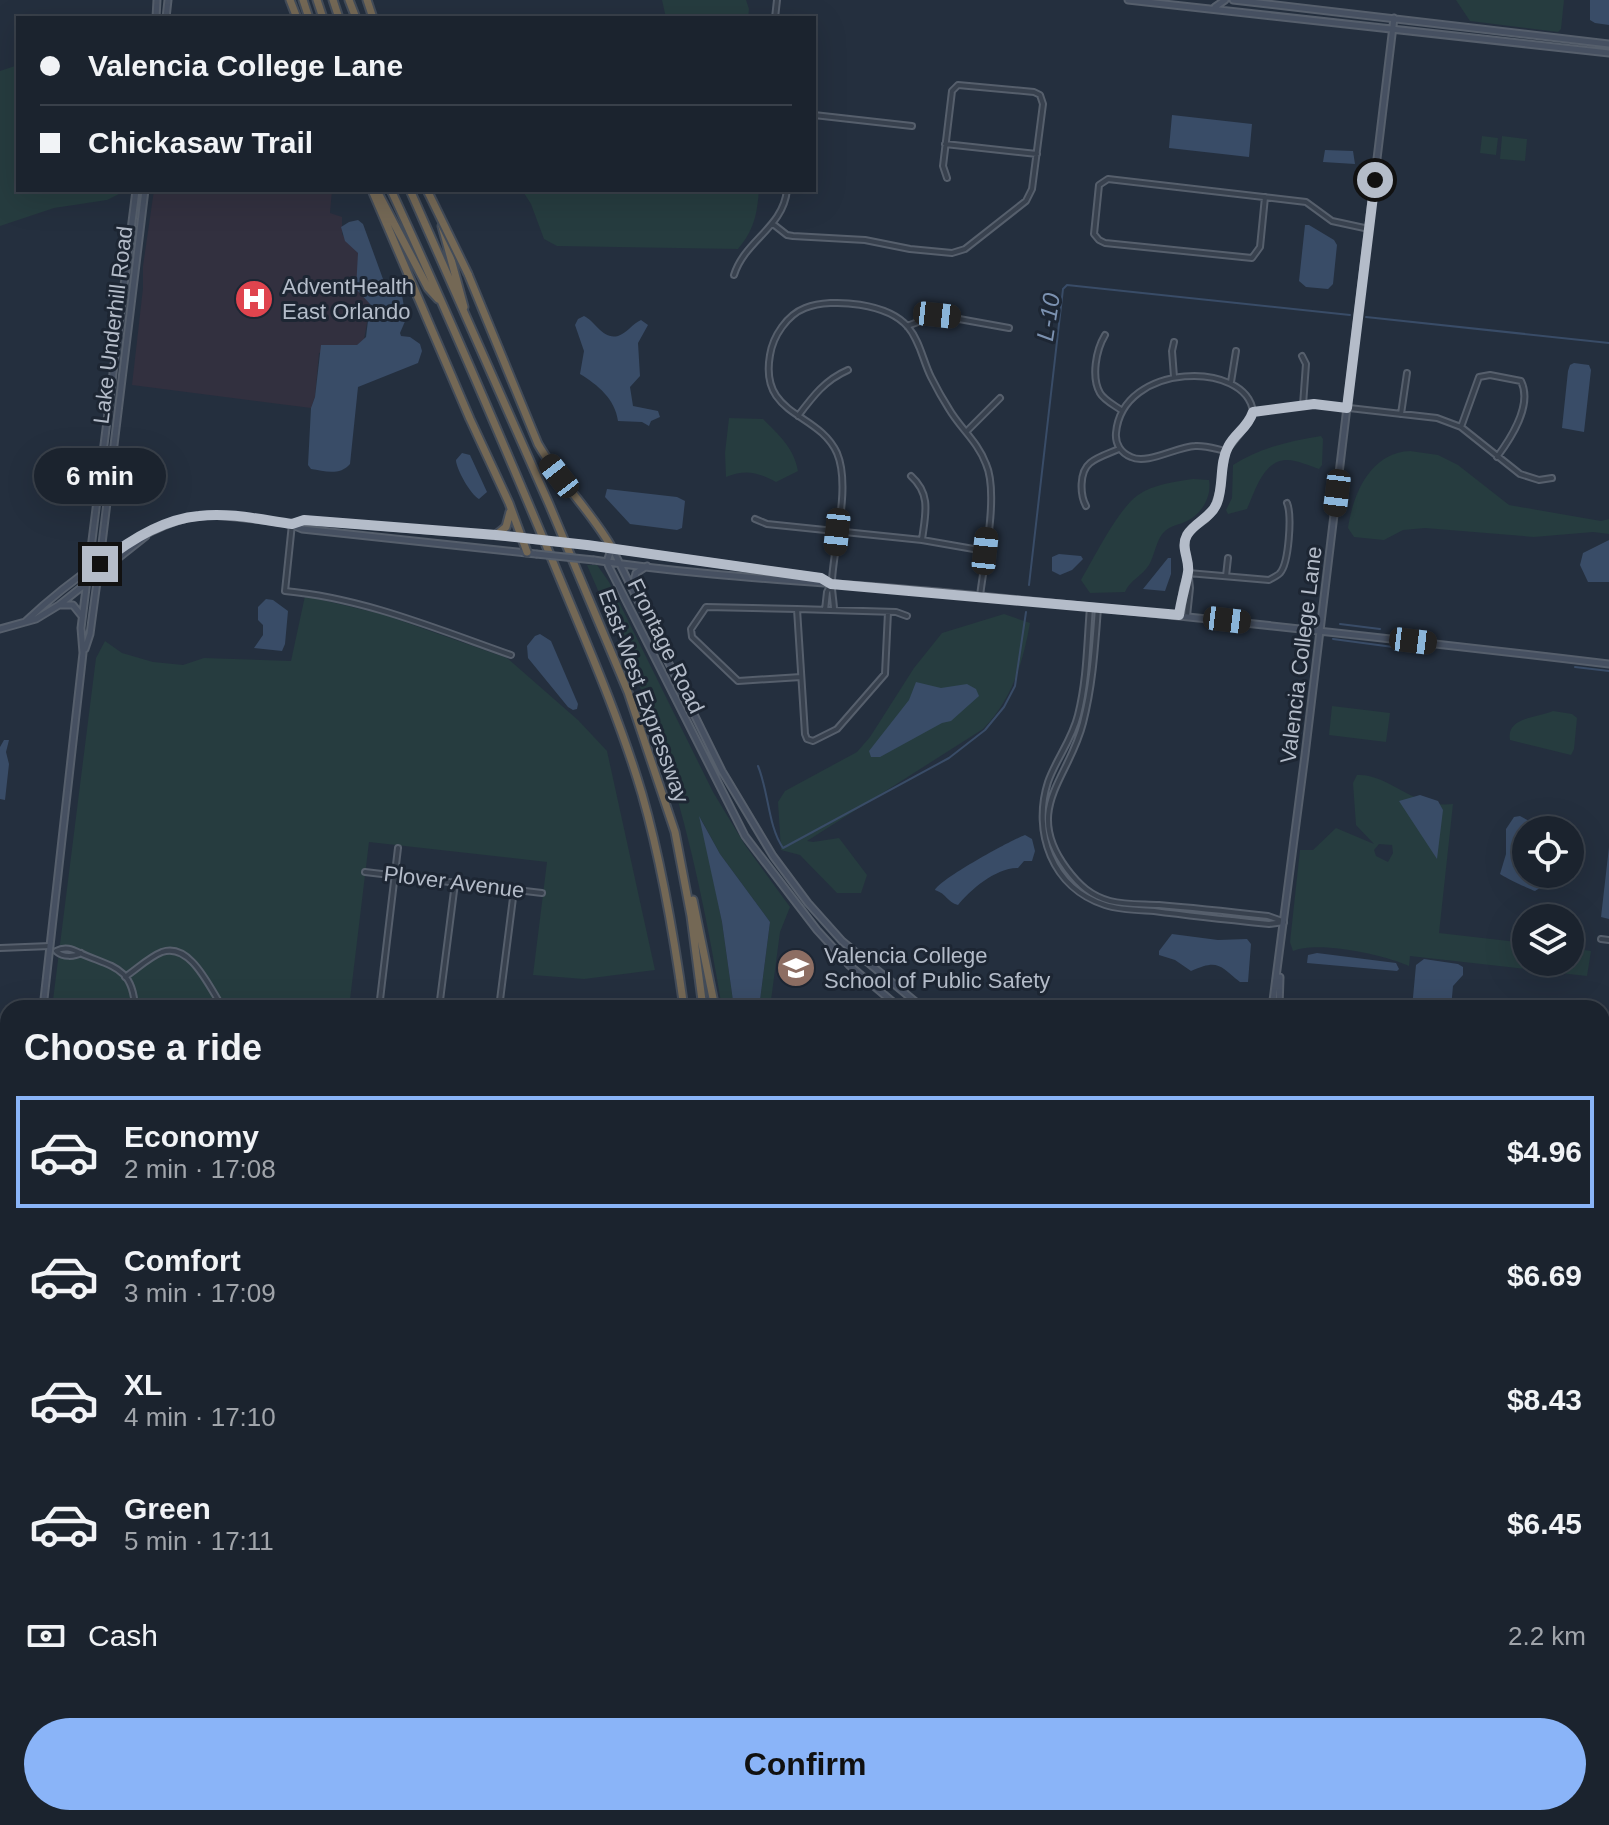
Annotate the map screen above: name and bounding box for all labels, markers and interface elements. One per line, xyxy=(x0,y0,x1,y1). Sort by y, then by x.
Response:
text: Valencia College Lane xyxy=(88,49,403,82)
text: Chickasaw Trail xyxy=(88,126,313,159)
route start xyxy=(1357,162,1393,198)
street label: Lake Underhill Road xyxy=(88,225,138,425)
place label: AdventHealth East Orlando xyxy=(282,274,414,324)
hospital icon: AdventHealth East Orlando xyxy=(233,278,275,320)
water label: L-10 xyxy=(1031,291,1065,343)
car xyxy=(912,301,962,329)
callout: 6 min xyxy=(34,448,166,504)
car xyxy=(535,450,583,502)
text: 6 min xyxy=(66,461,134,491)
car xyxy=(1322,468,1352,518)
car xyxy=(823,507,851,557)
car xyxy=(971,526,999,576)
street label: Valencia College Lane xyxy=(1275,545,1327,765)
route end xyxy=(82,546,118,582)
street label: Frontage Road xyxy=(623,575,709,717)
street label: East-West Expressway xyxy=(594,586,694,806)
car xyxy=(1202,605,1252,635)
car xyxy=(1388,626,1438,656)
map controls xyxy=(1512,816,1584,976)
button: locate xyxy=(1512,816,1584,888)
street label: Plover Avenue xyxy=(382,861,526,903)
button: layers xyxy=(1512,904,1584,976)
place label: Valencia College School of Public Safety xyxy=(824,943,1050,993)
school or university icon: Valencia College School of Public Safety xyxy=(775,947,817,989)
text: Choose a ride xyxy=(24,1027,262,1068)
icon: car xyxy=(28,1116,100,1188)
text: Economy xyxy=(124,1120,259,1153)
text: $4.96 xyxy=(1507,1135,1582,1168)
text: 2 min · 17:08 xyxy=(124,1154,276,1184)
icon: car xyxy=(28,1240,100,1312)
text: Comfort xyxy=(124,1244,241,1277)
text: $6.69 xyxy=(1507,1259,1582,1292)
text: 3 min · 17:09 xyxy=(124,1278,276,1308)
icon: car xyxy=(28,1364,100,1436)
text: XL xyxy=(124,1368,162,1401)
text: $8.43 xyxy=(1507,1383,1582,1416)
text: 4 min · 17:10 xyxy=(124,1402,276,1432)
icon: car xyxy=(28,1488,100,1560)
text: Green xyxy=(124,1492,211,1525)
text: $6.45 xyxy=(1507,1507,1582,1540)
text: 5 min · 17:11 xyxy=(124,1526,274,1556)
icon: cash xyxy=(24,1614,68,1658)
text: Cash xyxy=(88,1619,158,1652)
text: 2.2 km xyxy=(1508,1621,1586,1651)
button: Confirm xyxy=(24,1718,1586,1810)

